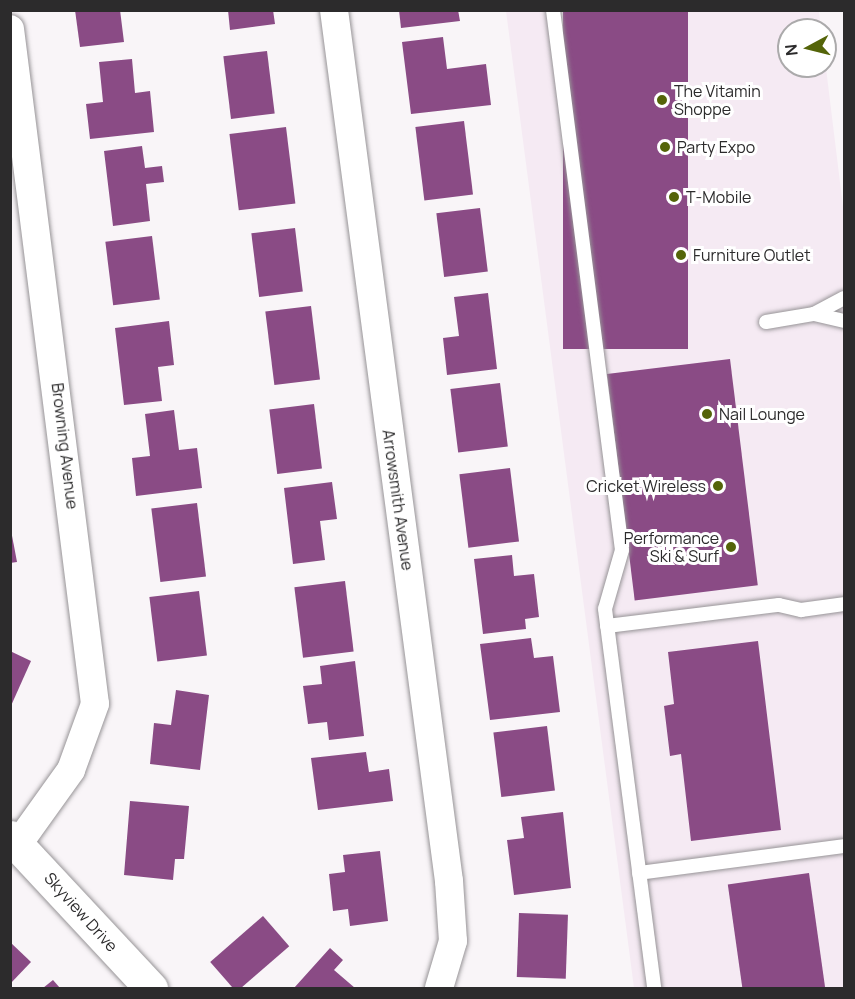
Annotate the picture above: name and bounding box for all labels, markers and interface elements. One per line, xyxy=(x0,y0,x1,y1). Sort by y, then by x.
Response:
north arrow xyxy=(777,18,837,78)
text: N xyxy=(780,43,803,57)
place label: The Vitamin Shoppe xyxy=(674,81,761,119)
marker: The Vitamin Shoppe xyxy=(655,93,669,107)
place label: Party Expo xyxy=(677,137,755,157)
marker: Party Expo xyxy=(658,140,672,154)
place label: T-Mobile xyxy=(686,187,751,207)
marker: T-Mobile xyxy=(667,190,681,204)
place label: Furniture Outlet xyxy=(693,245,811,265)
marker: Furniture Outlet xyxy=(674,248,688,262)
street label: Browning Avenue xyxy=(48,382,82,510)
place label: Nail Lounge xyxy=(719,404,805,424)
marker: Nail Lounge xyxy=(700,407,714,421)
street label: Arrowsmith Avenue xyxy=(379,428,417,572)
place label: Cricket Wireless xyxy=(586,476,706,496)
marker: Cricket Wireless xyxy=(711,479,725,493)
place label: Performance Ski & Surf xyxy=(624,528,719,566)
marker: Performance Ski & Surf xyxy=(724,540,738,554)
street label: Skyview Drive xyxy=(40,868,122,956)

